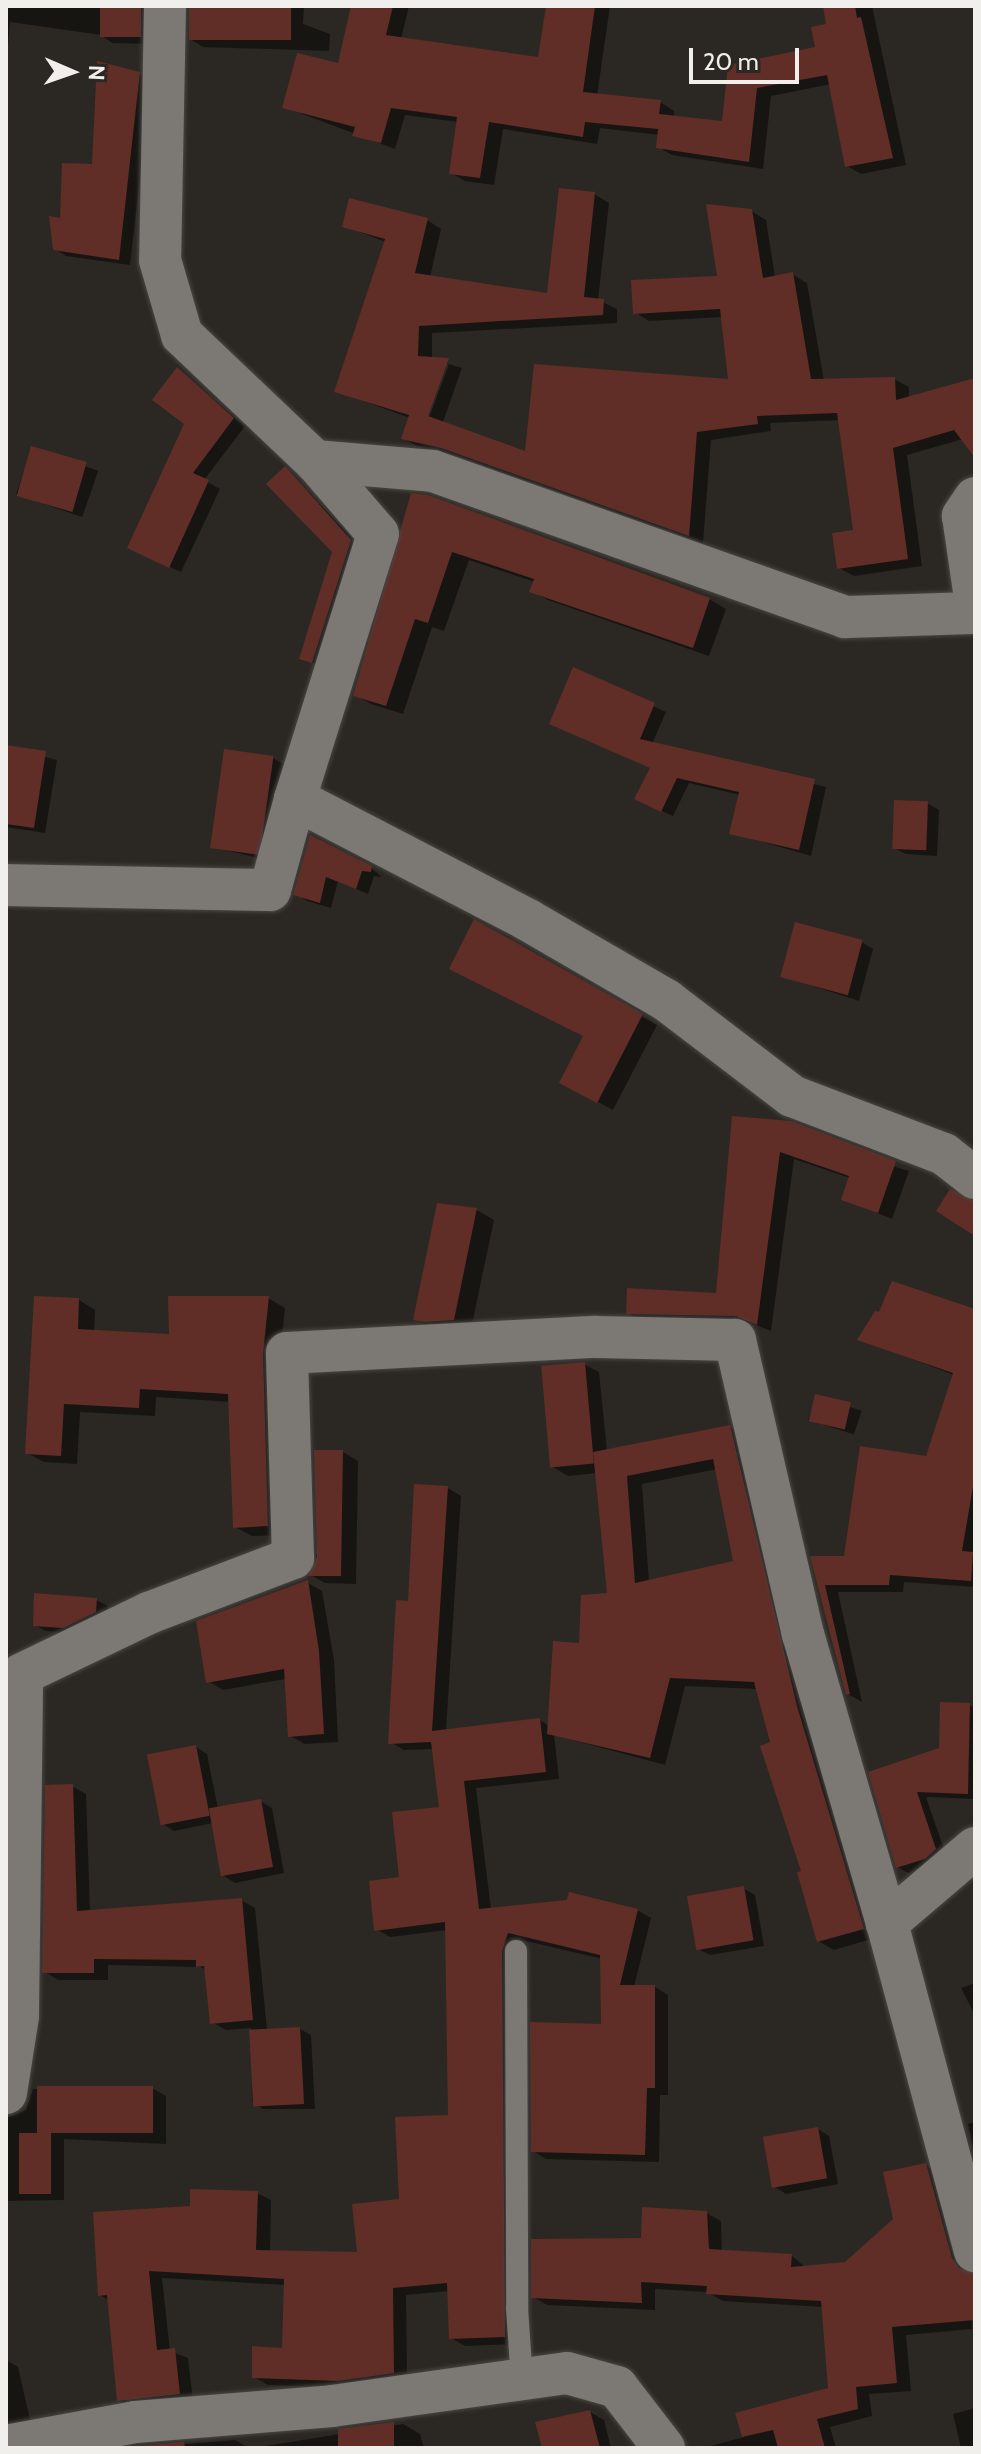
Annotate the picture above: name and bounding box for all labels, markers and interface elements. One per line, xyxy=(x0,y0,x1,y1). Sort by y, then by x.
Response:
north arrow xyxy=(32,32,112,112)
scale bar xyxy=(693,32,803,82)
text: 20 m xyxy=(703,47,759,76)
text: N xyxy=(83,65,110,81)

